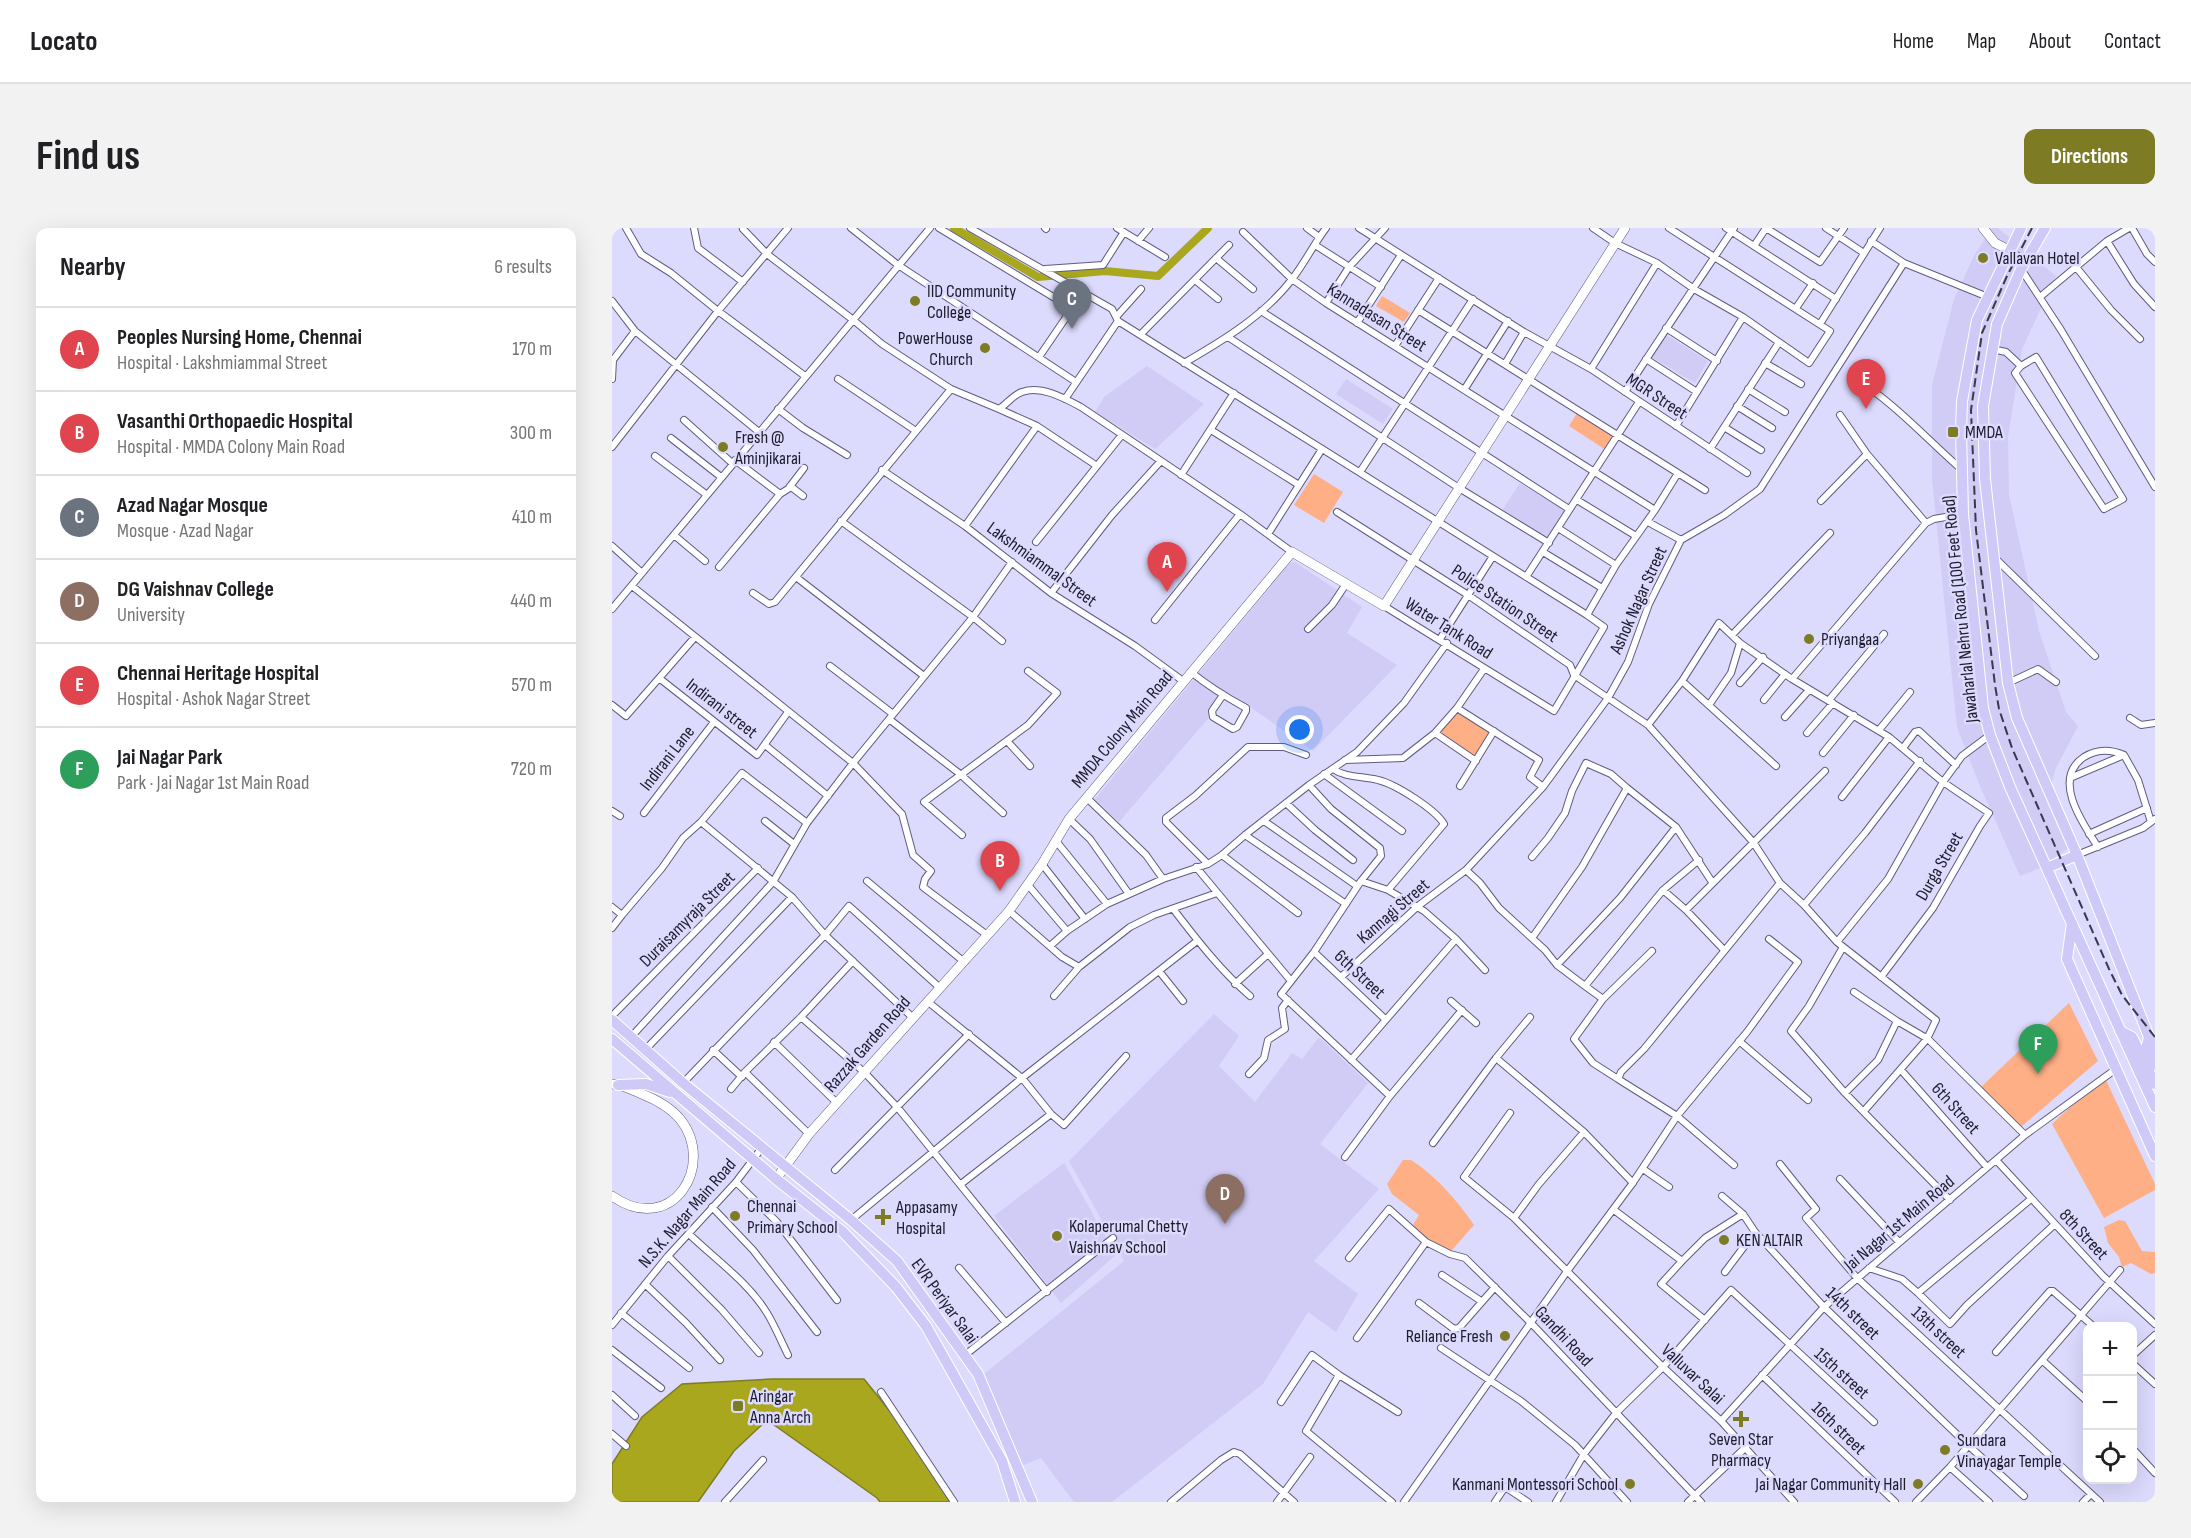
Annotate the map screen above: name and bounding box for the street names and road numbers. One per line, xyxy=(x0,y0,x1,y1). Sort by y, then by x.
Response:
street label: Kannadasan Street xyxy=(1323,278,1431,357)
street label: MGR Street xyxy=(1622,369,1692,424)
street label: Jawaharlal Nehru Road (100 Feet Road) xyxy=(1938,494,1983,725)
street label: Lakshmiammal Street xyxy=(983,518,1101,612)
street label: Ashok Nagar Street xyxy=(1605,543,1672,658)
street label: Police Station Street xyxy=(1447,560,1563,647)
street label: Water Tank Road xyxy=(1401,593,1496,664)
street label: MMDA Colony Main Road xyxy=(1067,666,1177,792)
street label: Indirani street xyxy=(682,674,762,743)
street label: Indirani Lane xyxy=(636,722,699,795)
street label: Durga Street xyxy=(1911,828,1968,904)
street label: Duraisamyraja Street xyxy=(635,867,740,971)
street label: Kannagi Street xyxy=(1353,874,1434,948)
street label: 6th Street xyxy=(1330,946,1390,1004)
street label: Razzak Garden Road xyxy=(820,992,915,1097)
street label: 6th Street xyxy=(1927,1078,1984,1139)
street label: N.S.K. Nagar Main Road xyxy=(634,1154,741,1272)
street label: Jai Nagar 1st Main Road xyxy=(1839,1171,1959,1276)
street label: 8th Street xyxy=(2055,1205,2113,1265)
street label: EVR Periyar Salai xyxy=(907,1255,982,1348)
street label: 14th street xyxy=(1821,1283,1884,1344)
street label: Gandhi Road xyxy=(1530,1302,1597,1371)
street label: 13th street xyxy=(1907,1302,1971,1363)
street label: Valluvar Salai xyxy=(1657,1340,1729,1409)
street label: 15th street xyxy=(1810,1343,1874,1404)
street label: 16th street xyxy=(1807,1398,1870,1460)

